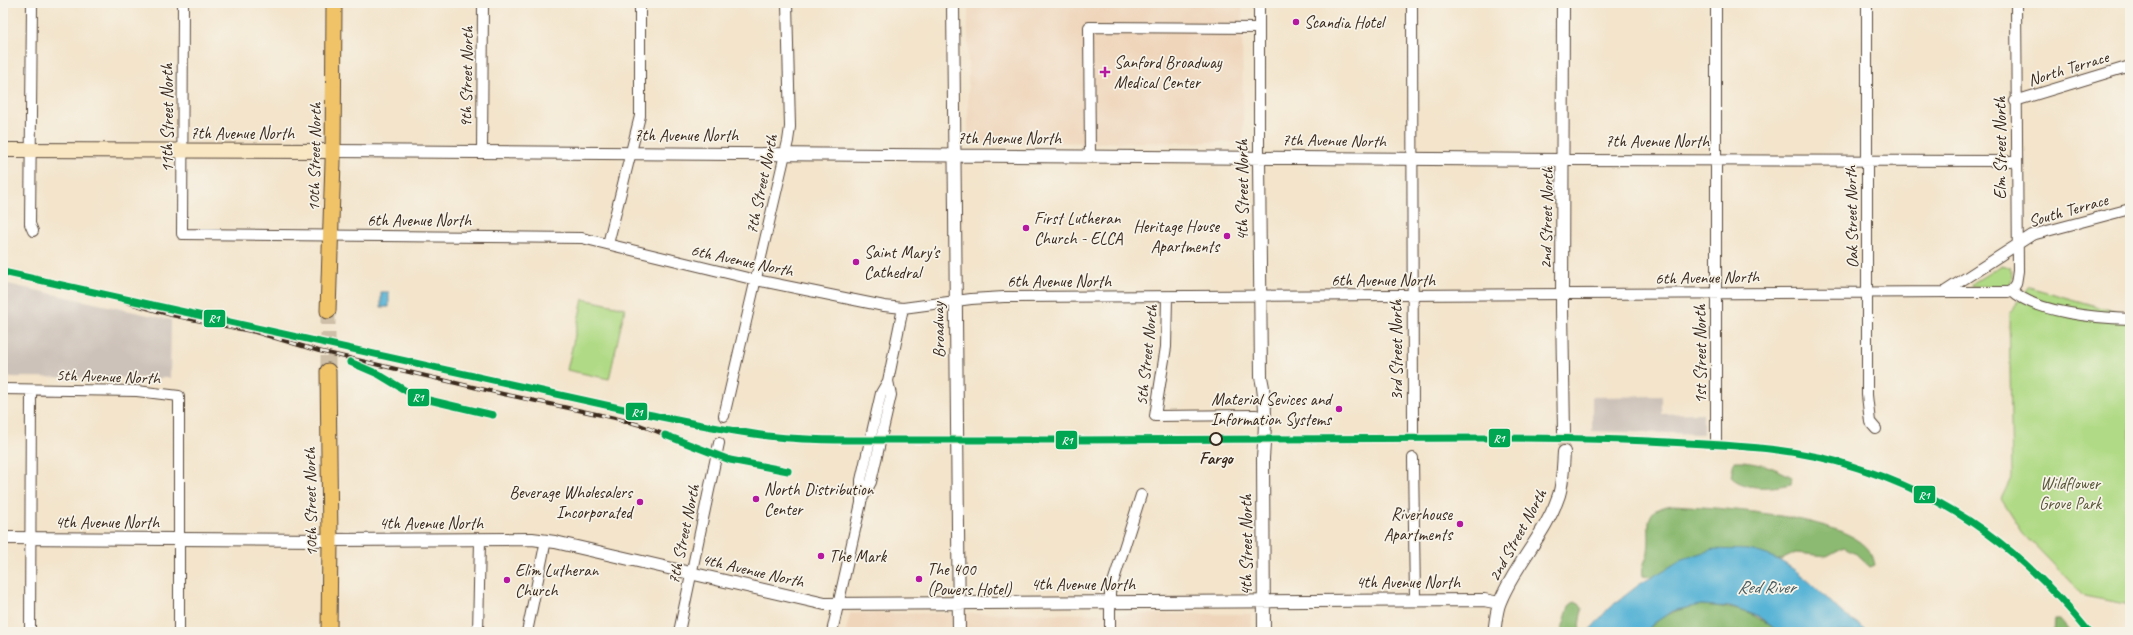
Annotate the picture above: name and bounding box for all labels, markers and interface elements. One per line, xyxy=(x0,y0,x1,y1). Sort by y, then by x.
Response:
place label: Scandia Hotel xyxy=(1304,12,1387,33)
marker: Scandia Hotel xyxy=(1291,17,1301,27)
street label: 9th Street North xyxy=(455,25,478,128)
street label: North Terrace xyxy=(2025,46,2112,91)
place label: Sanford Broadway Medical Center xyxy=(1114,52,1223,93)
street label: 11th Street North xyxy=(157,62,178,173)
marker: Sanford Broadway Medical Center xyxy=(1099,66,1111,78)
street label: Elm Street North xyxy=(1990,95,2011,199)
street label: 10th Street North xyxy=(303,101,326,212)
street label: 7th Avenue North xyxy=(190,123,295,144)
street label: 7th Avenue North xyxy=(634,125,739,146)
street label: 7th Avenue North xyxy=(957,128,1062,149)
street label: 7th Avenue North xyxy=(1282,129,1387,152)
street label: 7th Street North xyxy=(741,131,783,236)
street label: 7th Avenue North xyxy=(1605,131,1710,152)
street label: 4th Street North xyxy=(1232,138,1253,241)
street label: Oak Street North xyxy=(1840,164,1863,269)
street label: 2nd Street North xyxy=(1535,165,1558,269)
street label: South Terrace xyxy=(2026,189,2112,232)
place label: First Lutheran Church - ELCA xyxy=(1034,208,1123,249)
street label: 6th Avenue North xyxy=(367,210,472,231)
place label: Heritage House Apartments xyxy=(1133,216,1221,257)
marker: First Lutheran Church - ELCA xyxy=(1021,223,1031,233)
marker: Heritage House Apartments xyxy=(1222,231,1232,241)
street label: 6th Avenue North xyxy=(689,239,796,282)
place label: Saint Mary's Cathedral xyxy=(864,242,941,283)
marker: Saint Mary's Cathedral xyxy=(851,257,861,267)
street label: 6th Avenue North xyxy=(1655,266,1760,289)
street label: 6th Avenue North xyxy=(1331,270,1436,291)
street label: 6th Avenue North xyxy=(1007,271,1112,292)
street label: 3rd Street North xyxy=(1386,298,1407,401)
street label: Broadway xyxy=(927,301,949,358)
street label: 5th Street North xyxy=(1131,302,1162,407)
street label: 1st Street North xyxy=(1690,303,1711,404)
line badge: R1 xyxy=(203,309,226,328)
text: R1 xyxy=(209,311,221,325)
street label: 5th Avenue North xyxy=(56,364,162,389)
line badge: R1 xyxy=(407,388,430,407)
place label: Material Sevices and Information Systems xyxy=(1211,389,1334,430)
text: R1 xyxy=(413,390,425,404)
line badge: R1 xyxy=(625,402,648,421)
marker: Material Sevices and Information Systems xyxy=(1334,404,1344,414)
text: R1 xyxy=(632,405,644,419)
line badge: R1 xyxy=(1488,428,1511,448)
line badge: R1 xyxy=(1055,430,1078,450)
text: R1 xyxy=(1494,431,1506,445)
marker: Fargo xyxy=(1209,432,1223,446)
text: R1 xyxy=(1062,433,1074,447)
street label: 10th Street North xyxy=(299,446,322,557)
place label: Fargo xyxy=(1199,448,1235,469)
park label: Wildflower Grove Park xyxy=(2039,473,2103,514)
place label: North Distribution Center xyxy=(764,479,875,520)
street label: 7th Street North xyxy=(663,481,705,586)
place label: Beverage Wholesalers Incorporated xyxy=(509,482,634,523)
street label: 2nd Street North xyxy=(1483,484,1552,585)
line badge: R1 xyxy=(1913,485,1936,504)
text: R1 xyxy=(1919,488,1931,502)
street label: 4th Street North xyxy=(1236,493,1257,596)
marker: North Distribution Center xyxy=(751,494,761,504)
marker: Beverage Wholesalers Incorporated xyxy=(635,497,645,507)
place label: Riverhouse Apartments xyxy=(1384,504,1454,545)
street label: 4th Avenue North xyxy=(55,512,160,533)
street label: 4th Avenue North xyxy=(379,513,484,534)
marker: Riverhouse Apartments xyxy=(1455,519,1465,529)
place label: The Mark xyxy=(829,546,888,567)
street label: 4th Avenue North xyxy=(700,549,807,593)
marker: The Mark xyxy=(816,551,826,561)
place label: The 400 (Powers Hotel) xyxy=(927,559,1013,600)
place label: Elim Lutheran Church xyxy=(515,560,600,601)
street label: 4th Avenue North xyxy=(1356,572,1461,593)
marker: The 400 (Powers Hotel) xyxy=(914,574,924,584)
street label: 4th Avenue North xyxy=(1031,574,1136,595)
marker: Elim Lutheran Church xyxy=(502,575,512,585)
water label: Red River xyxy=(1737,576,1798,598)

